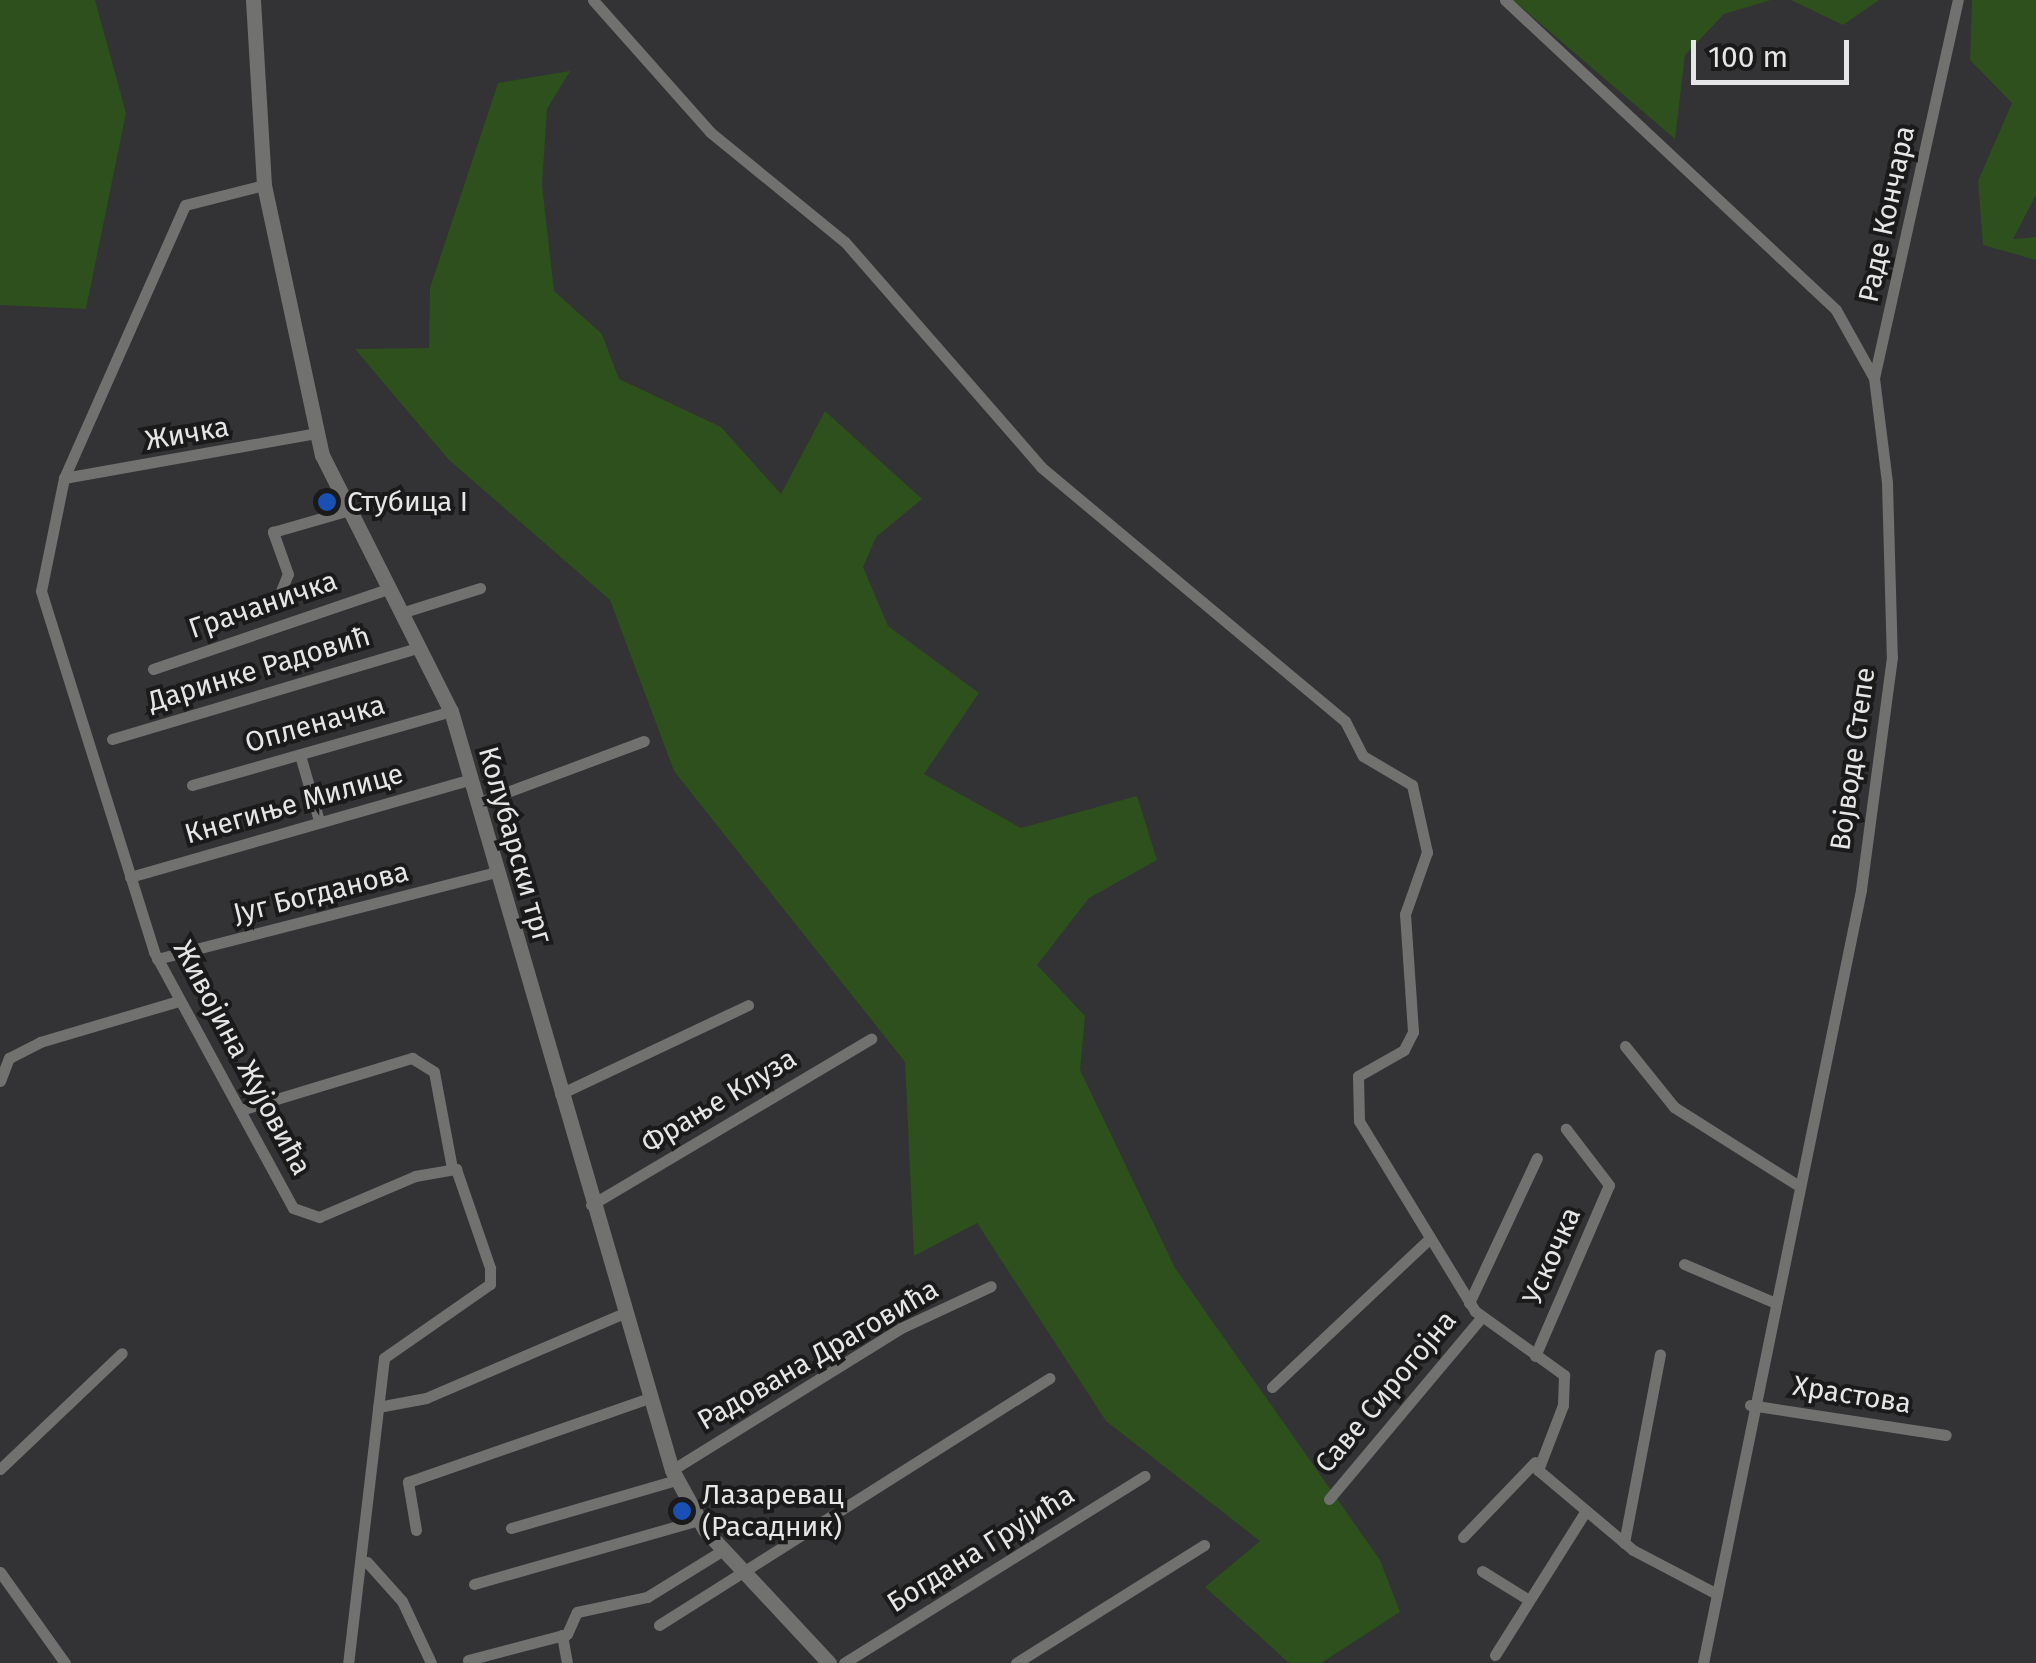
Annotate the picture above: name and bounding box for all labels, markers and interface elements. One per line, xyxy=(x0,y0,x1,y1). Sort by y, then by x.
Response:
scale bar xyxy=(1696,20,1854,82)
text: 100 m xyxy=(1708,39,1788,75)
street label: Раде Кончара xyxy=(1852,123,1922,305)
street label: Жичка xyxy=(142,410,232,458)
place label: Стубица I xyxy=(347,485,468,519)
marker: Стубица I xyxy=(316,491,338,513)
street label: Грачаничка xyxy=(184,564,342,646)
street label: Даринке Радовић xyxy=(144,619,374,719)
street label: Војводе Степе xyxy=(1824,665,1882,853)
street label: Опленачка xyxy=(241,688,389,760)
street label: Колубарски трг xyxy=(471,743,559,947)
street label: Кнегиње Милице xyxy=(181,757,407,851)
street label: Југ Богданова xyxy=(230,855,412,931)
street label: Живојина Жујовића xyxy=(166,935,318,1181)
street label: Фрање Клуза xyxy=(635,1042,803,1160)
street label: Ускочка xyxy=(1516,1202,1588,1310)
street label: Радована Драговића xyxy=(692,1272,944,1438)
street label: Саве Сирогојна xyxy=(1308,1304,1464,1480)
street label: Храстова xyxy=(1791,1369,1913,1421)
place label: Лазаревац (Расадник) xyxy=(702,1478,844,1544)
street label: Богдана Грујића xyxy=(881,1478,1081,1620)
marker: Лазаревац (Расадник) xyxy=(671,1500,693,1522)

